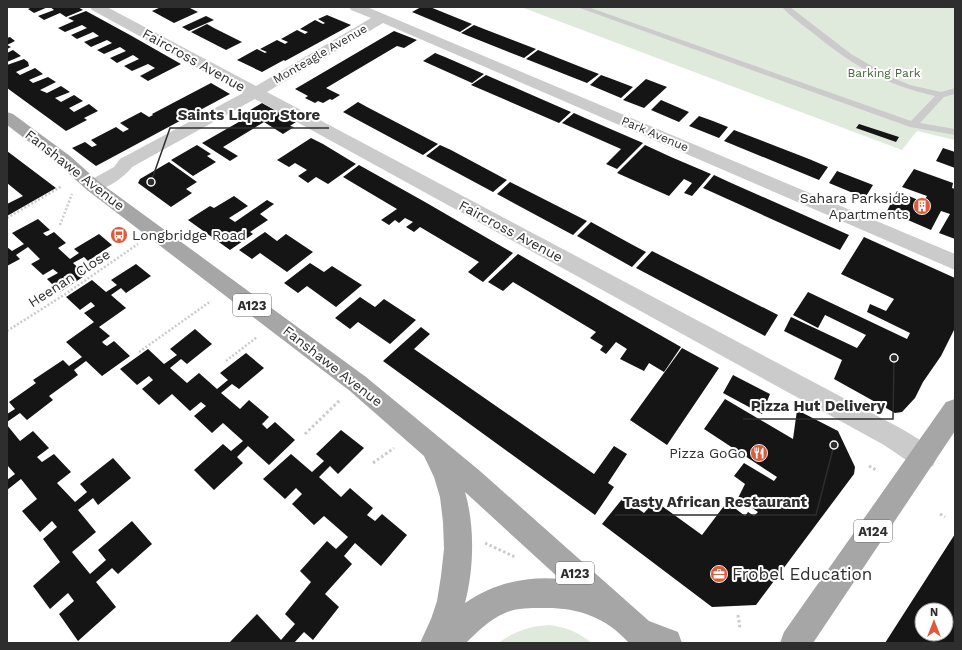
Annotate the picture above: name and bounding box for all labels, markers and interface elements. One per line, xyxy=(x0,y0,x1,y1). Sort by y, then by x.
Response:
street label: Monteagle Avenue xyxy=(270,21,370,87)
street label: Faircross Avenue xyxy=(140,25,248,95)
park label: Barking Park xyxy=(847,66,921,80)
callout: Saints Liquor Store xyxy=(170,101,329,128)
text: Saints Liquor Store xyxy=(178,106,321,124)
street label: Park Avenue xyxy=(619,114,691,154)
street label: Fanshawe Avenue xyxy=(22,126,128,214)
place label: Sahara Parkside Apartments xyxy=(800,190,909,222)
building icon: Sahara Parkside Apartments xyxy=(912,196,932,216)
street label: Faircross Avenue xyxy=(456,197,566,265)
bus stop icon: Longbridge Road xyxy=(109,225,129,245)
place label: Longbridge Road xyxy=(132,227,246,243)
street label: Heenan Close xyxy=(25,246,113,310)
road number: A123 xyxy=(233,294,271,316)
street label: Fanshawe Avenue xyxy=(280,322,386,410)
callout: Pizza Hut Delivery xyxy=(743,392,893,419)
text: Pizza Hut Delivery xyxy=(751,397,886,415)
restaurant icon: Pizza GoGo xyxy=(749,443,769,463)
place label: Pizza GoGo xyxy=(669,445,746,461)
callout: Tasty African Restaurant xyxy=(615,488,816,515)
text: Tasty African Restaurant xyxy=(623,493,807,511)
road number: A124 xyxy=(854,520,892,542)
road number: A123 xyxy=(556,562,594,584)
office icon: Frobel Education xyxy=(709,564,729,584)
place label: Frobel Education xyxy=(732,564,872,584)
north arrow xyxy=(914,602,954,642)
text: N xyxy=(930,606,938,619)

